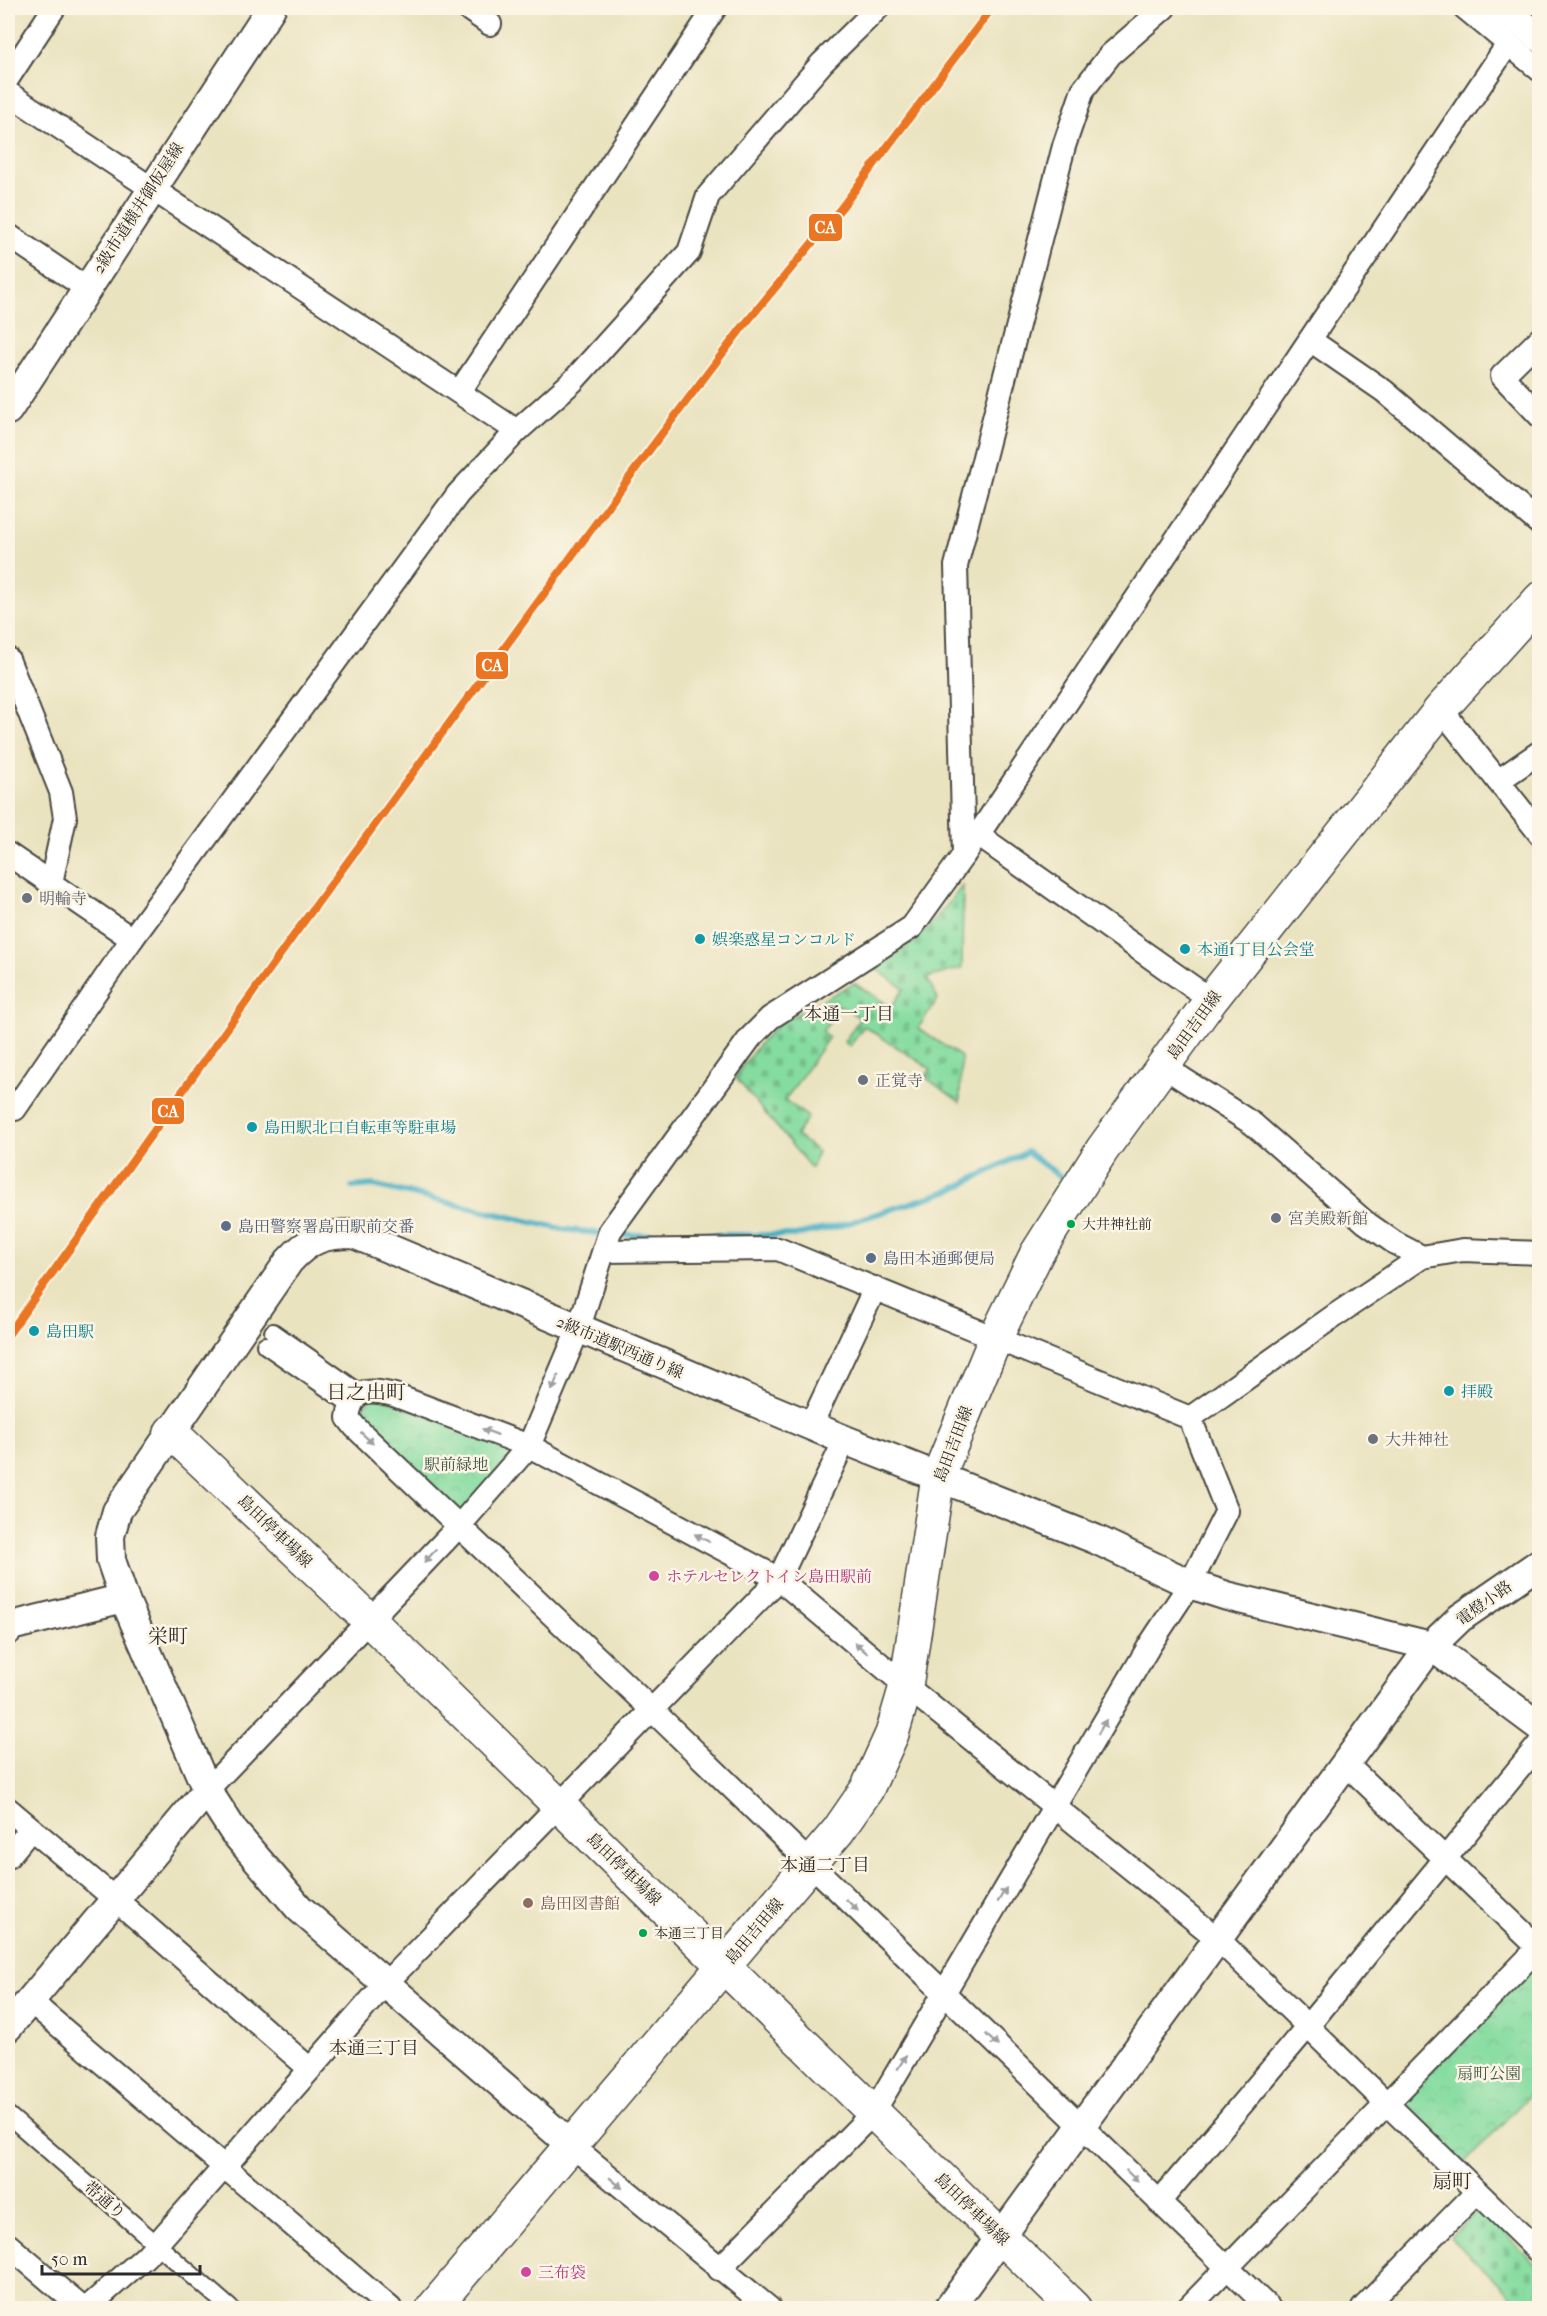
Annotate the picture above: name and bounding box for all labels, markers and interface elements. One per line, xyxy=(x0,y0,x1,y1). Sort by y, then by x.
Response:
street label: 2級市道横井御仮屋線 xyxy=(89,139,187,277)
line badge: CA xyxy=(808,213,843,242)
text: CA xyxy=(814,218,836,237)
line badge: CA xyxy=(475,651,509,680)
text: CA xyxy=(481,656,503,675)
place label: 明輪寺 xyxy=(39,889,87,908)
marker: 明輪寺 xyxy=(20,891,34,905)
place label: 娯楽惑星コンコルド xyxy=(712,930,856,949)
marker: 娯楽惑星コンコルド xyxy=(693,932,707,946)
place label: 本通1丁目公会堂 xyxy=(1197,940,1315,959)
marker: 本通1丁目公会堂 xyxy=(1178,942,1192,956)
street label: 島田吉田線 xyxy=(1163,987,1225,1063)
district label: 本通一丁目 xyxy=(804,1004,894,1025)
place label: 正覚寺 xyxy=(875,1071,923,1090)
marker: 正覚寺 xyxy=(856,1073,870,1087)
line badge: CA xyxy=(151,1097,185,1125)
text: CA xyxy=(157,1102,179,1121)
place label: 島田駅北口自転車等駐車場 xyxy=(264,1118,456,1137)
marker: 島田駅北口自転車等駐車場 xyxy=(245,1120,259,1134)
place label: 宮美殿新館 xyxy=(1288,1209,1368,1228)
marker: 宮美殿新館 xyxy=(1269,1211,1283,1225)
place label: 大井神社前 xyxy=(1082,1216,1152,1233)
place label: 島田警察署島田駅前交番 xyxy=(238,1217,414,1236)
marker: 大井神社前 xyxy=(1065,1218,1077,1230)
marker: 島田警察署島田駅前交番 xyxy=(219,1219,233,1233)
place label: 島田本通郵便局 xyxy=(883,1249,995,1268)
marker: 島田本通郵便局 xyxy=(864,1251,878,1265)
street label: 2級市道駅西通り線 xyxy=(554,1312,686,1382)
place label: 島田駅 xyxy=(46,1322,94,1341)
marker: 島田駅 xyxy=(27,1324,41,1338)
one-way arrow xyxy=(550,1375,560,1393)
district label: 日之出町 xyxy=(326,1381,406,1404)
place label: 拝殿 xyxy=(1461,1382,1493,1401)
marker: 拝殿 xyxy=(1442,1384,1456,1398)
street label: 島田吉田線 xyxy=(930,1403,976,1485)
one-way arrow xyxy=(481,1426,499,1436)
place label: 大井神社 xyxy=(1385,1430,1449,1449)
one-way arrow xyxy=(359,1431,374,1445)
marker: 大井神社 xyxy=(1366,1432,1380,1446)
park label: 駅前緑地 xyxy=(424,1455,488,1474)
street label: 島田停車場線 xyxy=(234,1491,316,1571)
one-way arrow xyxy=(693,1533,710,1543)
one-way arrow xyxy=(424,1548,437,1563)
place label: ホテルセレクトイン島田駅前 xyxy=(666,1567,872,1586)
marker: ホテルセレクトイン島田駅前 xyxy=(647,1569,661,1583)
street label: 電燈小路 xyxy=(1453,1577,1515,1629)
district label: 栄町 xyxy=(148,1625,188,1648)
one-way arrow xyxy=(854,1642,869,1655)
one-way arrow xyxy=(1097,1718,1107,1735)
street label: 島田停車場線 xyxy=(583,1829,665,1909)
district label: 本通二丁目 xyxy=(780,1855,870,1876)
one-way arrow xyxy=(997,1887,1008,1903)
place label: 島田図書館 xyxy=(540,1894,620,1913)
street label: 島田吉田線 xyxy=(721,1894,787,1968)
marker: 島田図書館 xyxy=(521,1896,535,1910)
one-way arrow xyxy=(845,1898,860,1912)
place label: 本通三丁目 xyxy=(654,1925,724,1942)
marker: 本通三丁目 xyxy=(637,1927,649,1939)
one-way arrow xyxy=(985,2033,999,2047)
district label: 本通三丁目 xyxy=(329,2038,419,2059)
one-way arrow xyxy=(897,2054,907,2071)
park label: 扇町公園 xyxy=(1457,2064,1521,2083)
street label: 島田停車場線 xyxy=(931,2169,1013,2249)
one-way arrow xyxy=(1125,2169,1140,2183)
district label: 扇町 xyxy=(1432,2170,1472,2193)
one-way arrow xyxy=(608,2176,624,2189)
street label: 帯通り xyxy=(81,2177,129,2223)
scale bar xyxy=(42,2238,200,2276)
text: 50 m xyxy=(51,2249,88,2270)
place label: 三布袋 xyxy=(538,2263,586,2282)
marker: 三布袋 xyxy=(519,2265,533,2279)

